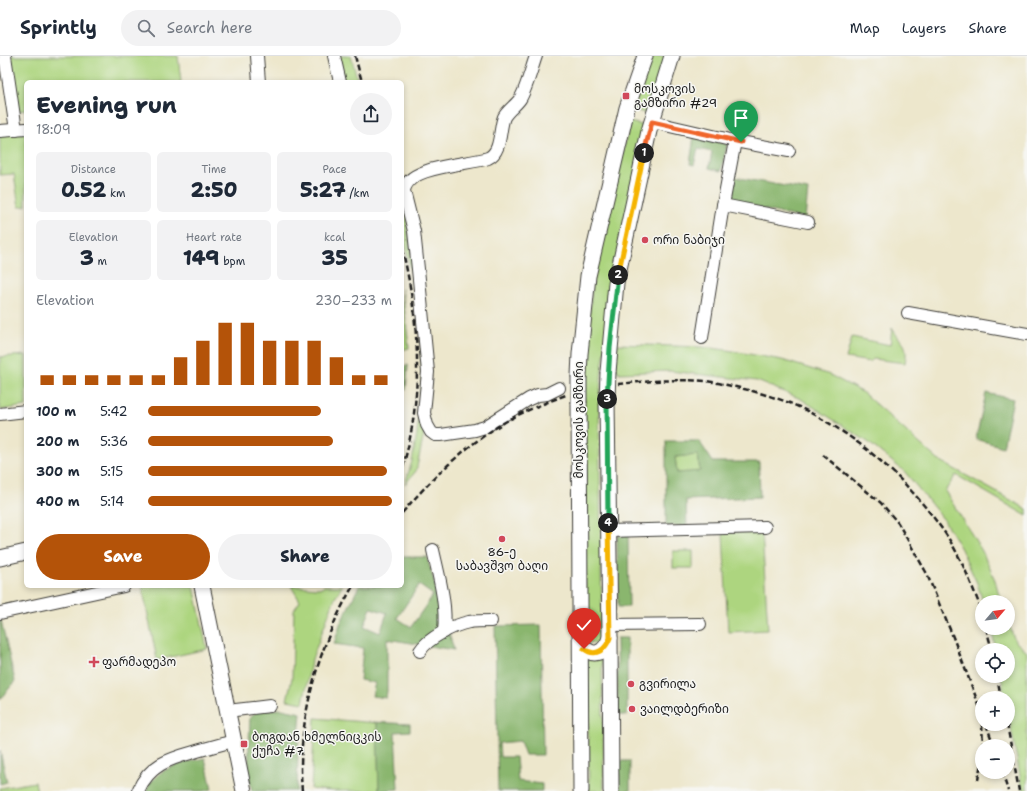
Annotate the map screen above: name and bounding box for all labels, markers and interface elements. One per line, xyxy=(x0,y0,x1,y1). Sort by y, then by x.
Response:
search box xyxy=(121,10,401,46)
text: Sprintly xyxy=(20,15,97,40)
icon: search xyxy=(135,17,157,39)
text: Search here xyxy=(167,18,252,38)
text: Map xyxy=(850,19,880,37)
text: Layers xyxy=(902,19,946,37)
text: Share xyxy=(968,19,1007,37)
place label: მოსკოვის გამზირი #29 xyxy=(634,81,717,111)
text: Evening run xyxy=(36,91,177,120)
marker: მოსკოვის გამზირი #29 xyxy=(621,91,631,101)
button: share xyxy=(350,93,392,135)
pin xyxy=(724,101,758,142)
icon: arrive xyxy=(730,107,752,129)
text: 18:09 xyxy=(36,121,71,138)
pin: 1 xyxy=(634,143,654,163)
text: 1 xyxy=(641,145,647,160)
text: Distance xyxy=(71,162,116,177)
text: Time xyxy=(201,162,227,177)
text: Pace xyxy=(323,162,347,177)
text: 0.52 xyxy=(61,177,106,203)
text: 2:50 xyxy=(190,177,238,203)
text: 5:27 xyxy=(300,177,346,203)
text: km xyxy=(106,186,126,201)
text: /km xyxy=(346,186,369,201)
text: Elevation xyxy=(69,230,118,245)
text: Heart rate xyxy=(186,230,242,245)
text: kcal xyxy=(324,230,345,245)
place label: ორი ნაბიჯი xyxy=(653,232,725,248)
marker: ორი ნაბიჯი xyxy=(640,235,650,245)
text: 3 xyxy=(80,245,94,271)
text: 149 xyxy=(183,245,219,271)
text: 35 xyxy=(321,245,348,271)
text: m xyxy=(94,254,107,269)
text: bpm xyxy=(219,254,245,269)
pin: 2 xyxy=(608,265,628,285)
text: 2 xyxy=(614,267,622,282)
text: Elevation xyxy=(36,292,94,309)
text: 230–233 m xyxy=(315,292,392,309)
street label: მოსკოვის გამზირი xyxy=(571,361,587,479)
pin: 3 xyxy=(597,389,617,409)
text: 3 xyxy=(603,391,611,406)
text: 100 m xyxy=(36,403,76,420)
text: 5:42 xyxy=(100,403,128,420)
text: 200 m xyxy=(36,433,79,450)
text: 5:36 xyxy=(100,433,128,450)
text: 300 m xyxy=(36,463,80,480)
text: 5:15 xyxy=(100,463,123,480)
text: 400 m xyxy=(36,493,80,510)
text: 5:14 xyxy=(100,493,124,510)
pin: 4 xyxy=(598,513,618,533)
text: 4 xyxy=(604,515,612,530)
button: Save xyxy=(36,534,210,580)
button: Share xyxy=(218,534,392,580)
marker: 86-ე საბავშვო ბაღი xyxy=(497,534,507,544)
place label: 86-ე საბავშვო ბაღი xyxy=(456,544,548,574)
north arrow xyxy=(975,595,1015,635)
map controls xyxy=(975,595,1015,779)
pin xyxy=(567,608,601,649)
icon: check xyxy=(573,614,595,636)
button: locate xyxy=(975,643,1015,683)
place label: ფარმადეპო xyxy=(102,654,176,670)
marker: ფარმადეპო xyxy=(89,657,99,667)
place label: გვირილა xyxy=(639,676,696,692)
marker: გვირილა xyxy=(626,679,636,689)
button: + xyxy=(975,691,1015,731)
place label: ვაილდბერიზი xyxy=(640,701,729,717)
marker: ვაილდბერიზი xyxy=(627,704,637,714)
place label: ბოგდან ხმელნიცკის ქუჩა #7 xyxy=(252,729,382,759)
marker: ბოგდან ხმელნიცკის ქუჩა #7 xyxy=(239,739,249,749)
button: − xyxy=(975,739,1015,779)

